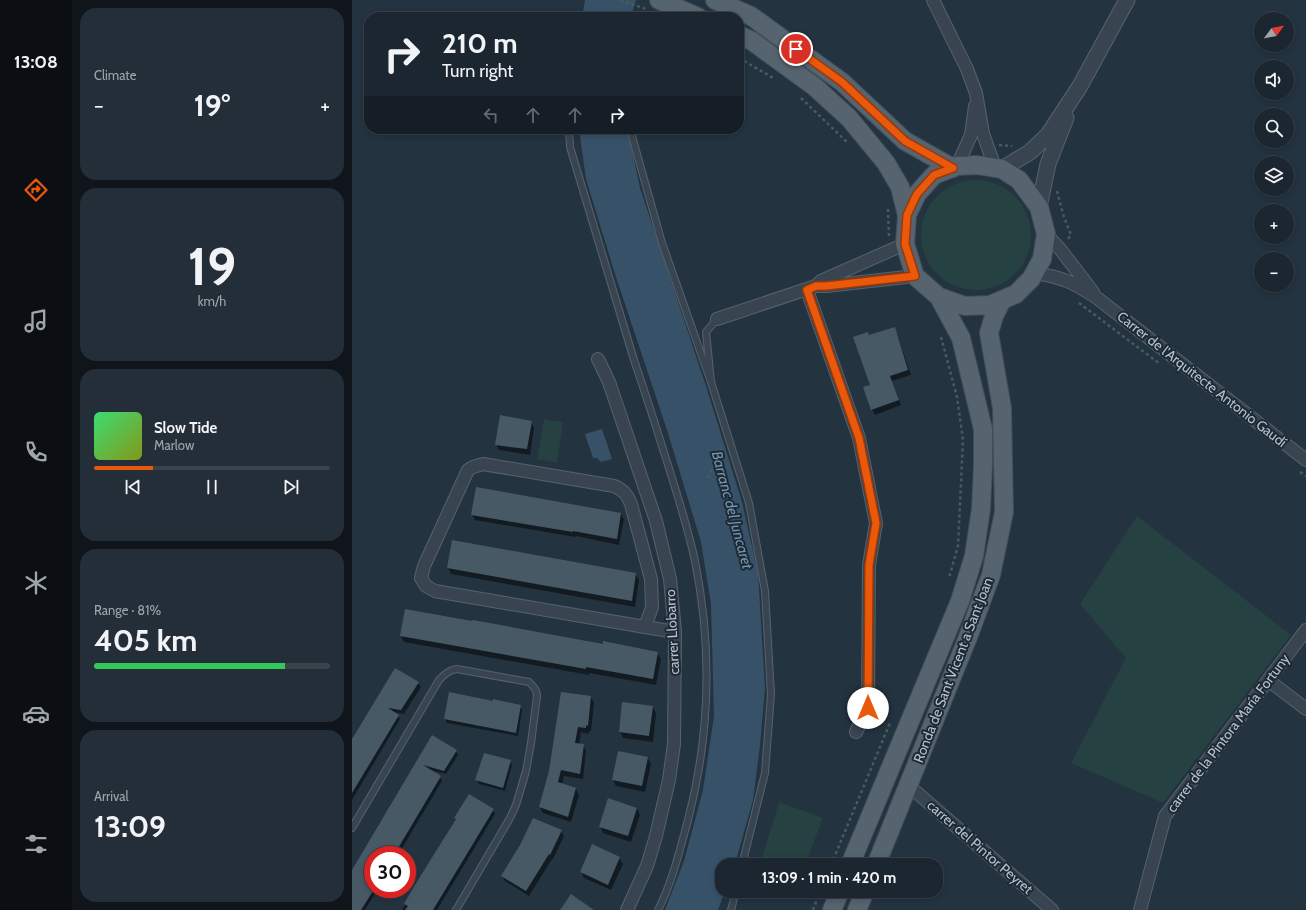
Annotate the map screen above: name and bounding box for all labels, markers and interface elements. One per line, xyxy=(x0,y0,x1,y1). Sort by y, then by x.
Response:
north arrow xyxy=(1254,12,1294,52)
map controls xyxy=(1254,12,1294,292)
text: 210 m xyxy=(442,26,518,60)
icon: right xyxy=(376,28,428,80)
pin xyxy=(779,32,813,66)
icon: arrive xyxy=(785,38,807,60)
text: 13:08 xyxy=(14,51,58,73)
text: Turn right xyxy=(442,60,513,82)
button: sound xyxy=(1254,60,1294,100)
text: Climate xyxy=(94,67,136,83)
text: 19° xyxy=(194,87,230,124)
text: − xyxy=(94,92,104,119)
text: + xyxy=(320,92,330,119)
icon: left xyxy=(480,104,502,126)
icon: ahead xyxy=(522,104,544,126)
icon: ahead xyxy=(564,104,586,126)
icon: right xyxy=(606,104,628,126)
button: search xyxy=(1254,108,1294,148)
button: layers xyxy=(1254,156,1294,196)
icon: directions xyxy=(22,176,50,204)
button: + xyxy=(1254,204,1294,244)
text: 19 xyxy=(188,235,236,298)
button: − xyxy=(1254,252,1294,292)
text: km/h xyxy=(198,293,226,309)
icon: music xyxy=(22,307,50,335)
street label: Carrer de l'Arquitecte Antonio Gaudí xyxy=(1114,307,1291,451)
text: Slow Tide xyxy=(154,419,217,437)
text: Marlow xyxy=(154,437,194,453)
icon: phone xyxy=(22,438,50,466)
water label: Barranc del Juncaret xyxy=(708,449,757,571)
icon: previous xyxy=(122,476,144,498)
icon: pause xyxy=(201,476,223,498)
icon: next xyxy=(280,476,302,498)
icon: climate xyxy=(22,569,50,597)
street label: Ronda de Sant Vicent a Sant Joan xyxy=(909,575,997,765)
street label: carrer Llobarro xyxy=(661,589,683,675)
text: Range · 81% xyxy=(94,602,161,618)
text: 405 km xyxy=(94,622,197,659)
street label: carrer de la Pintora María Fortuny xyxy=(1163,650,1293,816)
position arrow xyxy=(847,687,889,729)
icon: car xyxy=(22,700,50,728)
text: Arrival xyxy=(94,788,129,804)
street label: carrer del Pintor Peyret xyxy=(923,796,1037,898)
text: 13:09 xyxy=(94,808,166,845)
icon: filters xyxy=(22,830,50,858)
speed limit sign: 30 xyxy=(364,846,416,898)
text: 13:09 · 1 min · 420 m xyxy=(762,869,896,887)

